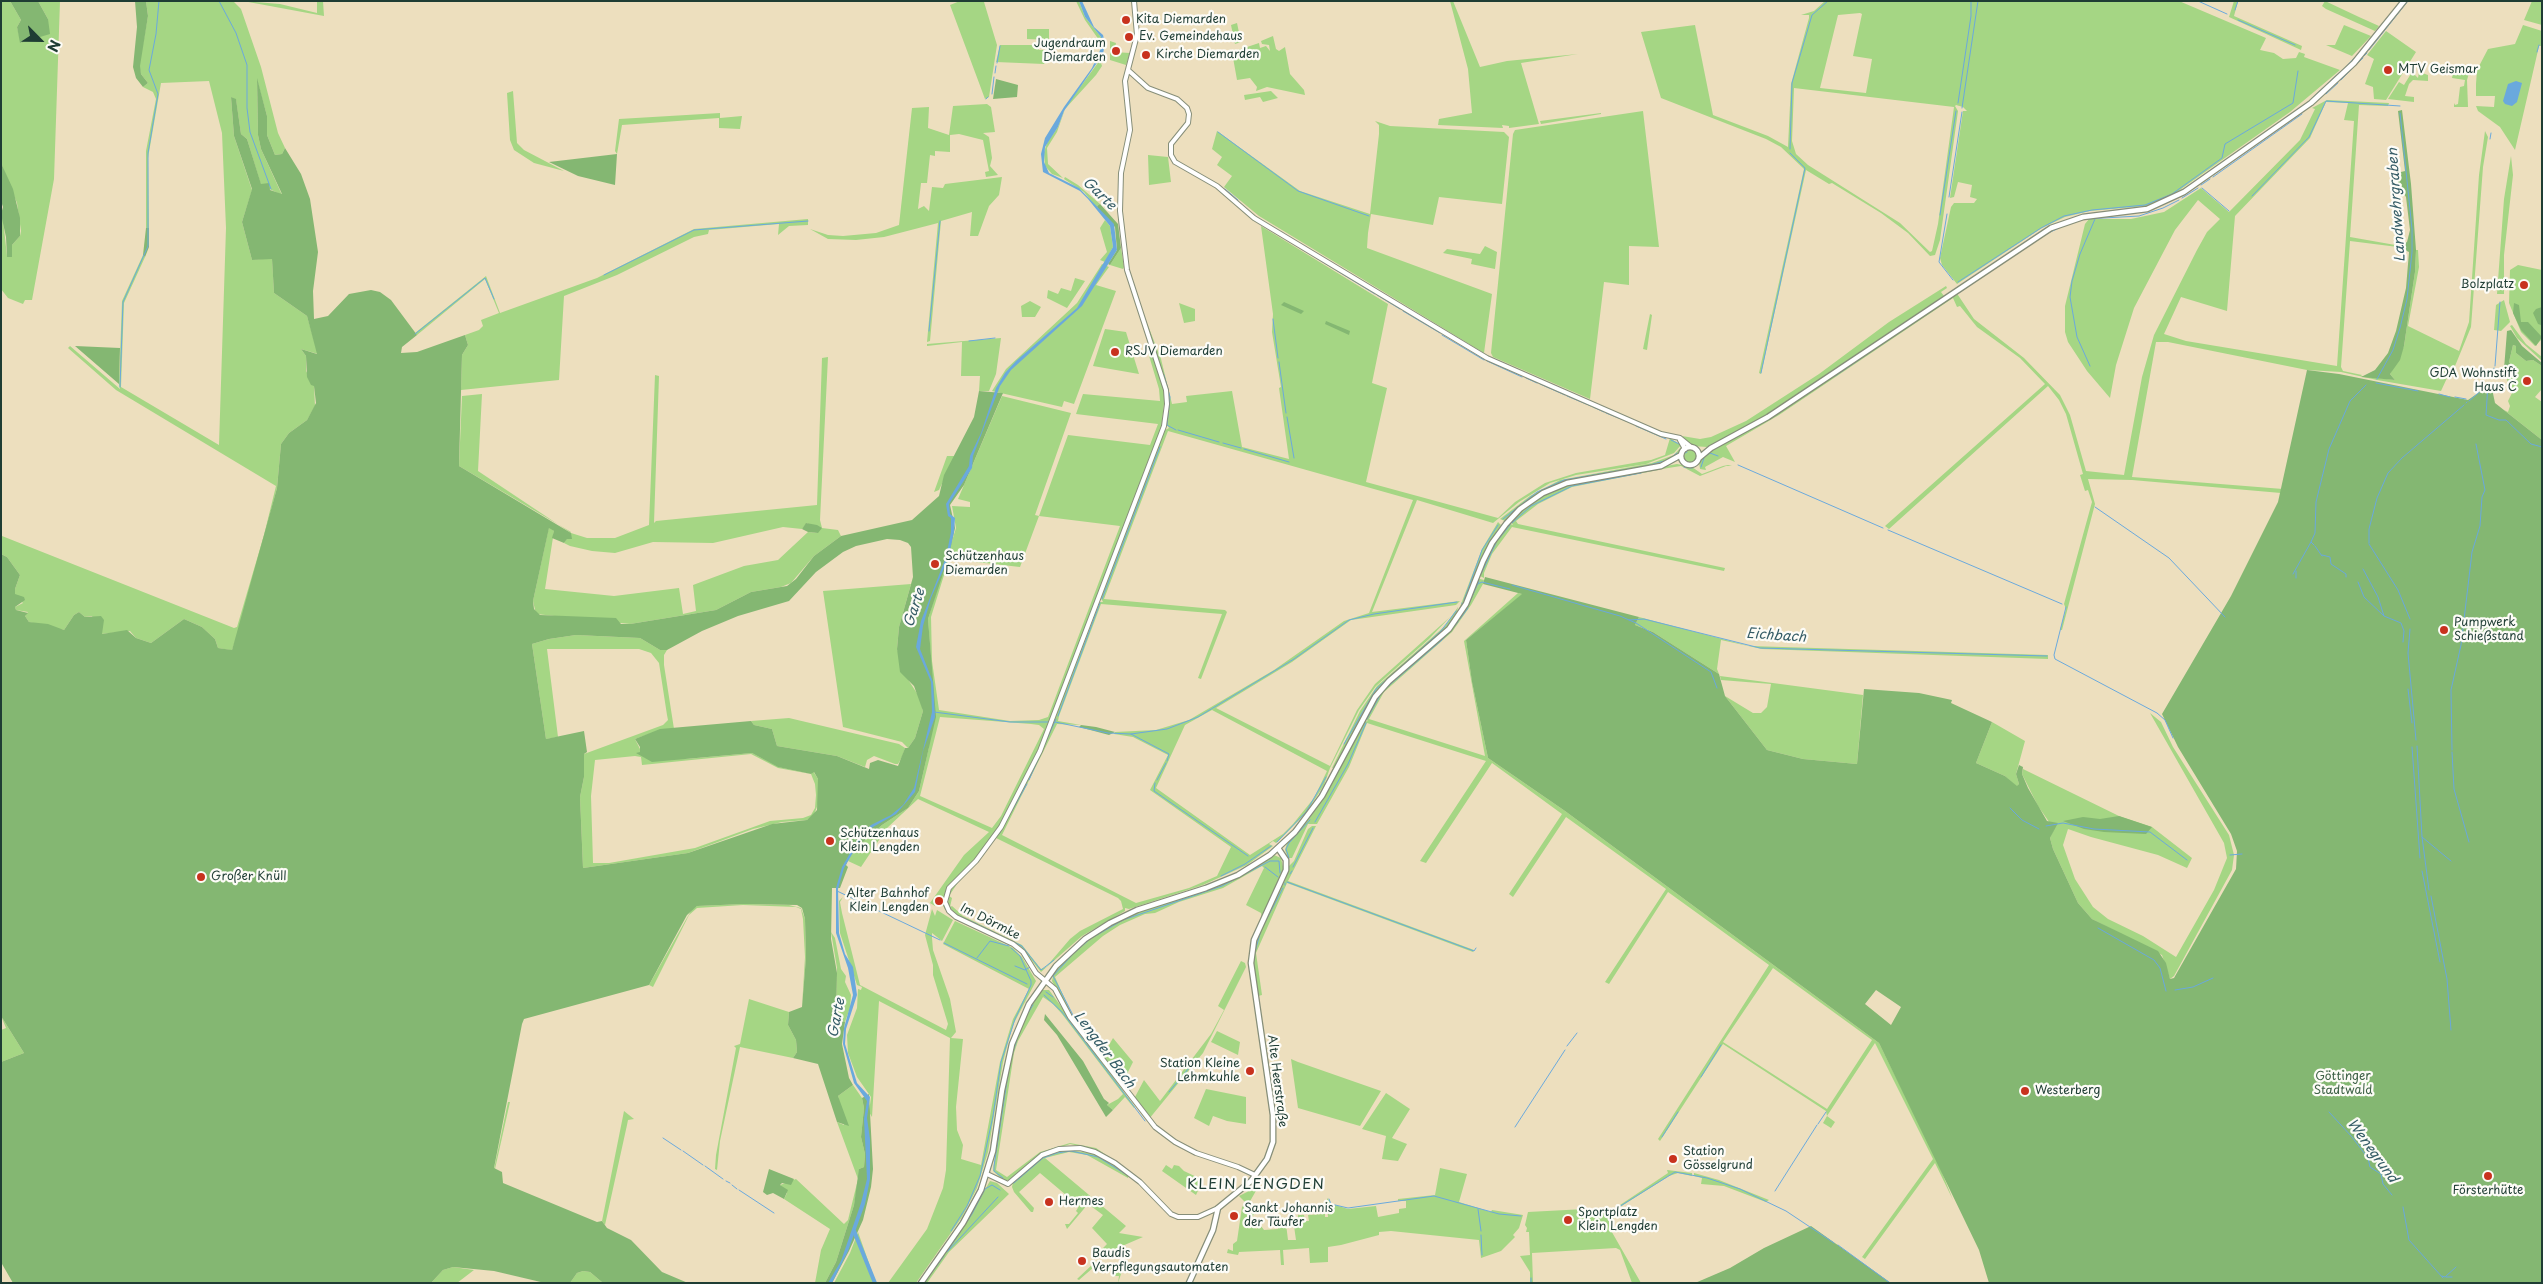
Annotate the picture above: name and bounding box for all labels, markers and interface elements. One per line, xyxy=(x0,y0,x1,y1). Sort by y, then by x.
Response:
place label: Kita Diemarden xyxy=(1136,13,1226,27)
marker: Kita Diemarden xyxy=(1120,14,1132,26)
north arrow xyxy=(15,15,65,65)
place label: Ev. Gemeindehaus xyxy=(1139,30,1243,44)
marker: Ev. Gemeindehaus xyxy=(1123,31,1135,43)
text: N xyxy=(42,37,66,55)
place label: Jugendraum Diemarden xyxy=(1034,37,1106,65)
marker: Jugendraum Diemarden xyxy=(1110,45,1122,57)
place label: Kirche Diemarden xyxy=(1156,48,1260,62)
marker: Kirche Diemarden xyxy=(1140,49,1152,61)
place label: MTV Geismar xyxy=(2398,63,2478,77)
marker: MTV Geismar xyxy=(2382,64,2394,76)
water label: Landwehrgraben xyxy=(2385,147,2409,263)
water label: Garte xyxy=(1079,174,1119,214)
place label: Bolzplatz xyxy=(2461,278,2514,292)
marker: Bolzplatz xyxy=(2518,279,2530,291)
place label: RSJV Diemarden xyxy=(1125,345,1223,359)
marker: RSJV Diemarden xyxy=(1109,346,1121,358)
place label: GDA Wohnstift Haus C xyxy=(2429,367,2517,395)
marker: GDA Wohnstift Haus C xyxy=(2521,375,2533,387)
place label: Schützenhaus Diemarden xyxy=(945,550,1024,578)
marker: Schützenhaus Diemarden xyxy=(929,558,941,570)
water label: Garte xyxy=(901,586,929,630)
place label: Pumpwerk Schießstand xyxy=(2454,616,2524,644)
marker: Pumpwerk Schießstand xyxy=(2438,624,2450,636)
water label: Eichbach xyxy=(1746,626,1806,646)
place label: Schützenhaus Klein Lengden xyxy=(840,827,920,855)
marker: Schützenhaus Klein Lengden xyxy=(824,835,836,847)
place label: Großer Knüll xyxy=(211,870,287,884)
marker: Großer Knüll xyxy=(195,871,207,883)
place label: Alter Bahnhof Klein Lengden xyxy=(846,887,929,915)
marker: Alter Bahnhof Klein Lengden xyxy=(933,895,945,907)
street label: Im Dörmke xyxy=(958,901,1022,943)
water label: Garte xyxy=(825,997,849,1039)
water label: Lengder Bach xyxy=(1070,1008,1138,1092)
street label: Alte Heerstraße xyxy=(1264,1034,1290,1128)
place label: Station Kleine Lehmkuhle xyxy=(1160,1057,1240,1085)
marker: Station Kleine Lehmkuhle xyxy=(1244,1065,1256,1077)
park label: Göttinger Stadtwald xyxy=(2313,1070,2373,1098)
place label: Westerberg xyxy=(2035,1084,2100,1098)
marker: Westerberg xyxy=(2019,1085,2031,1097)
water label: Wenegrund xyxy=(2343,1116,2401,1186)
place label: Station Gösselgrund xyxy=(1683,1145,1753,1173)
marker: Station Gösselgrund xyxy=(1667,1153,1679,1165)
marker: Försterhütte xyxy=(2482,1170,2494,1182)
district label: KLEIN LENGDEN xyxy=(1186,1176,1326,1194)
place label: Försterhütte xyxy=(2453,1184,2523,1198)
place label: Hermes xyxy=(1059,1195,1103,1209)
marker: Hermes xyxy=(1043,1196,1055,1208)
place label: Sankt Johannis der Täufer xyxy=(1244,1202,1333,1230)
place label: Sportplatz Klein Lengden xyxy=(1578,1206,1658,1234)
marker: Sankt Johannis der Täufer xyxy=(1228,1210,1240,1222)
marker: Sportplatz Klein Lengden xyxy=(1562,1214,1574,1226)
place label: Baudis Verpflegungsautomaten xyxy=(1092,1247,1228,1275)
marker: Baudis Verpflegungsautomaten xyxy=(1076,1255,1088,1267)

